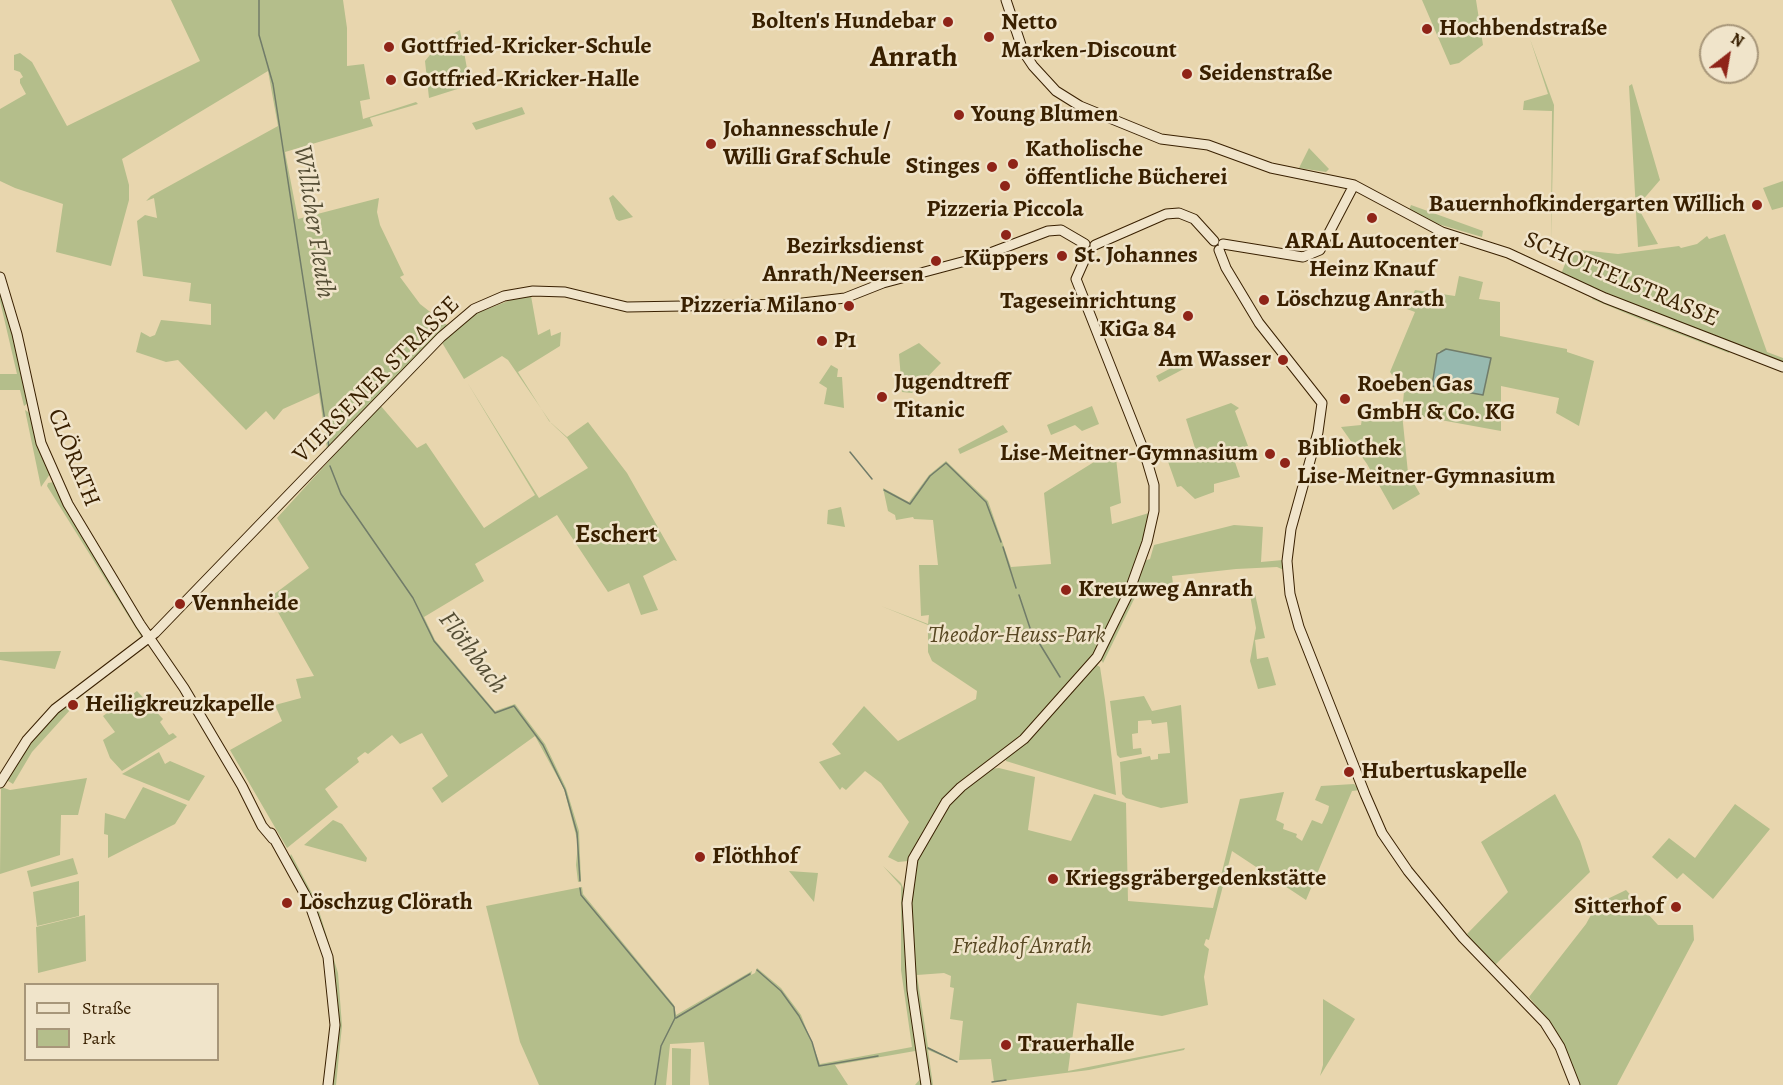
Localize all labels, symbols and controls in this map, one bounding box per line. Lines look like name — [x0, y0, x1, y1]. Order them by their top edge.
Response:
place label: Bolten's Hundebar — [751, 8, 936, 36]
place label: Netto Marken-Discount — [1001, 9, 1177, 65]
marker: Bolten's Hundebar — [941, 15, 955, 29]
place label: Hochbendstraße — [1439, 15, 1607, 43]
marker: Hochbendstraße — [1420, 22, 1434, 36]
north arrow — [1699, 24, 1759, 84]
text: N — [1727, 28, 1748, 53]
marker: Netto Marken-Discount — [982, 30, 996, 44]
place label: Gottfried-Kricker-Schule — [401, 33, 652, 61]
marker: Gottfried-Kricker-Schule — [382, 40, 396, 54]
district label: Anrath — [870, 41, 958, 77]
place label: Seidenstraße — [1199, 60, 1332, 88]
place label: Gottfried-Kricker-Halle — [403, 66, 639, 94]
marker: Seidenstraße — [1180, 67, 1194, 81]
marker: Gottfried-Kricker-Halle — [384, 73, 398, 87]
place label: Young Blumen — [971, 101, 1118, 129]
marker: Young Blumen — [952, 108, 966, 122]
place label: Johannesschule / Willi Graf Schule — [723, 116, 891, 172]
place label: Katholische öffentliche Bücherei — [1025, 136, 1227, 192]
marker: Johannesschule / Willi Graf Schule — [704, 137, 718, 151]
water label: Willicher Fleuth — [285, 143, 341, 301]
place label: Stinges — [906, 153, 980, 181]
marker: Katholische öffentliche Bücherei — [1006, 157, 1020, 171]
marker: Stinges — [985, 160, 999, 174]
marker: Pizzeria Piccola — [998, 179, 1012, 193]
place label: Bauernhofkindergarten Willich — [1429, 191, 1745, 219]
place label: Pizzeria Piccola — [926, 196, 1084, 224]
marker: Bauernhofkindergarten Willich — [1750, 198, 1764, 212]
marker: ARAL Autocenter Heinz Knauf — [1365, 211, 1379, 225]
street label: SCHOTTELSTRASSE — [1519, 226, 1723, 334]
marker: Küppers — [999, 228, 1013, 242]
place label: ARAL Autocenter Heinz Knauf — [1285, 228, 1459, 284]
place label: Bezirksdienst Anrath/Neersen — [762, 233, 924, 289]
place label: St. Johannes — [1074, 242, 1198, 270]
place label: Küppers — [964, 245, 1048, 273]
marker: St. Johannes — [1055, 249, 1069, 263]
marker: Bezirksdienst Anrath/Neersen — [929, 254, 943, 268]
place label: Löschzug Anrath — [1276, 286, 1445, 314]
place label: Tageseinrichtung KiGa 84 — [1000, 288, 1176, 344]
street label: VIERSENER STRASSE — [288, 291, 466, 469]
place label: Pizzeria Milano — [680, 292, 837, 320]
marker: Löschzug Anrath — [1257, 293, 1271, 307]
marker: Pizzeria Milano — [842, 299, 856, 313]
marker: Tageseinrichtung KiGa 84 — [1181, 309, 1195, 323]
place label: P1 — [834, 327, 856, 355]
marker: P1 — [815, 334, 829, 348]
place label: Am Wasser — [1159, 346, 1271, 374]
marker: Am Wasser — [1276, 353, 1290, 367]
place label: Jugendtreff Titanic — [894, 369, 1009, 425]
place label: Roeben Gas GmbH & Co. KG — [1357, 371, 1516, 427]
marker: Jugendtreff Titanic — [875, 390, 889, 404]
marker: Roeben Gas GmbH & Co. KG — [1338, 392, 1352, 406]
street label: CLÖRATH — [40, 405, 106, 511]
place label: Bibliothek Lise-Meitner-Gymnasium — [1297, 435, 1555, 491]
place label: Lise-Meitner-Gymnasium — [1000, 440, 1258, 468]
marker: Lise-Meitner-Gymnasium — [1263, 447, 1277, 461]
marker: Bibliothek Lise-Meitner-Gymnasium — [1278, 456, 1292, 470]
district label: Eschert — [575, 520, 657, 552]
place label: Kreuzweg Anrath — [1078, 576, 1253, 604]
marker: Kreuzweg Anrath — [1059, 583, 1073, 597]
place label: Vennheide — [192, 590, 299, 618]
marker: Vennheide — [173, 597, 187, 611]
water label: Flöthbach — [431, 606, 513, 700]
park label: Theodor-Heuss-Park — [928, 622, 1106, 650]
place label: Heiligkreuzkapelle — [85, 691, 275, 719]
marker: Heiligkreuzkapelle — [66, 698, 80, 712]
place label: Hubertuskapelle — [1361, 758, 1527, 786]
marker: Hubertuskapelle — [1342, 765, 1356, 779]
place label: Flöthhof — [712, 843, 798, 871]
marker: Flöthhof — [693, 850, 707, 864]
place label: Kriegsgräbergedenkstätte — [1065, 865, 1326, 893]
marker: Kriegsgräbergedenkstätte — [1046, 872, 1060, 886]
place label: Löschzug Clörath — [299, 889, 473, 917]
place label: Sitterhof — [1574, 893, 1664, 921]
marker: Löschzug Clörath — [280, 896, 294, 910]
marker: Sitterhof — [1669, 900, 1683, 914]
park label: Friedhof Anrath — [952, 933, 1092, 961]
legend — [24, 983, 219, 1061]
text: Straße — [82, 996, 131, 1020]
text: Park — [82, 1026, 116, 1050]
place label: Trauerhalle — [1018, 1031, 1135, 1059]
marker: Trauerhalle — [999, 1038, 1013, 1052]

